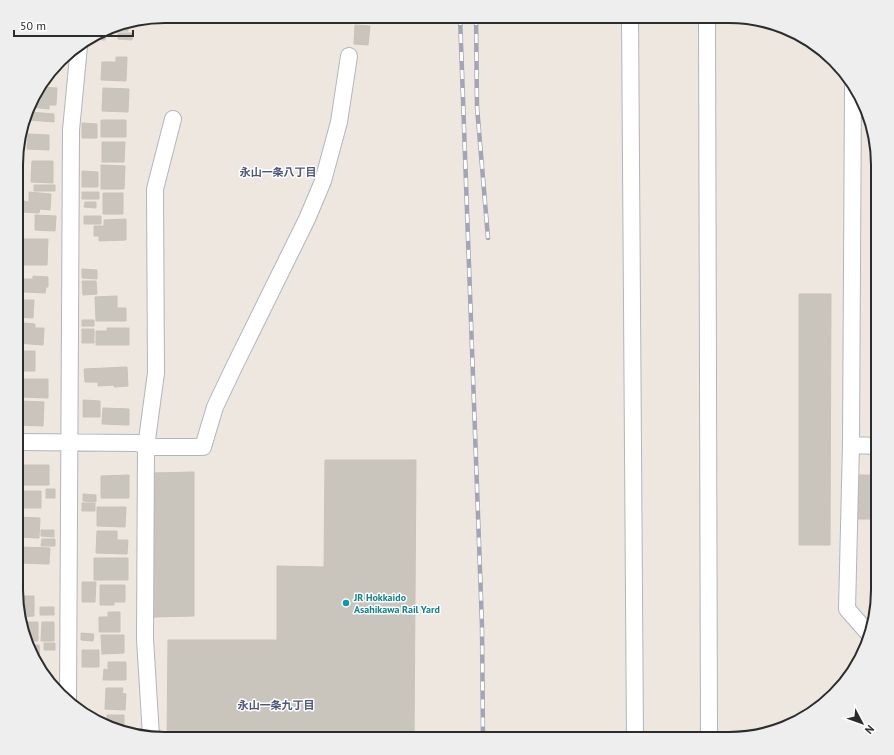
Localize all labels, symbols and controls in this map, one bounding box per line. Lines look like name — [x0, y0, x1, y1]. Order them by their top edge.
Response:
scale bar — [14, 12, 133, 38]
text: 50 m — [20, 18, 46, 33]
district label: 永山一条八丁目 — [240, 165, 317, 179]
place label: JR Hokkaido Asahikawa Rail Yard — [353, 591, 440, 616]
marker: JR Hokkaido Asahikawa Rail Yard — [341, 598, 351, 608]
district label: 永山一条九丁目 — [238, 698, 315, 712]
north arrow — [842, 703, 882, 743]
text: N — [862, 722, 877, 737]

